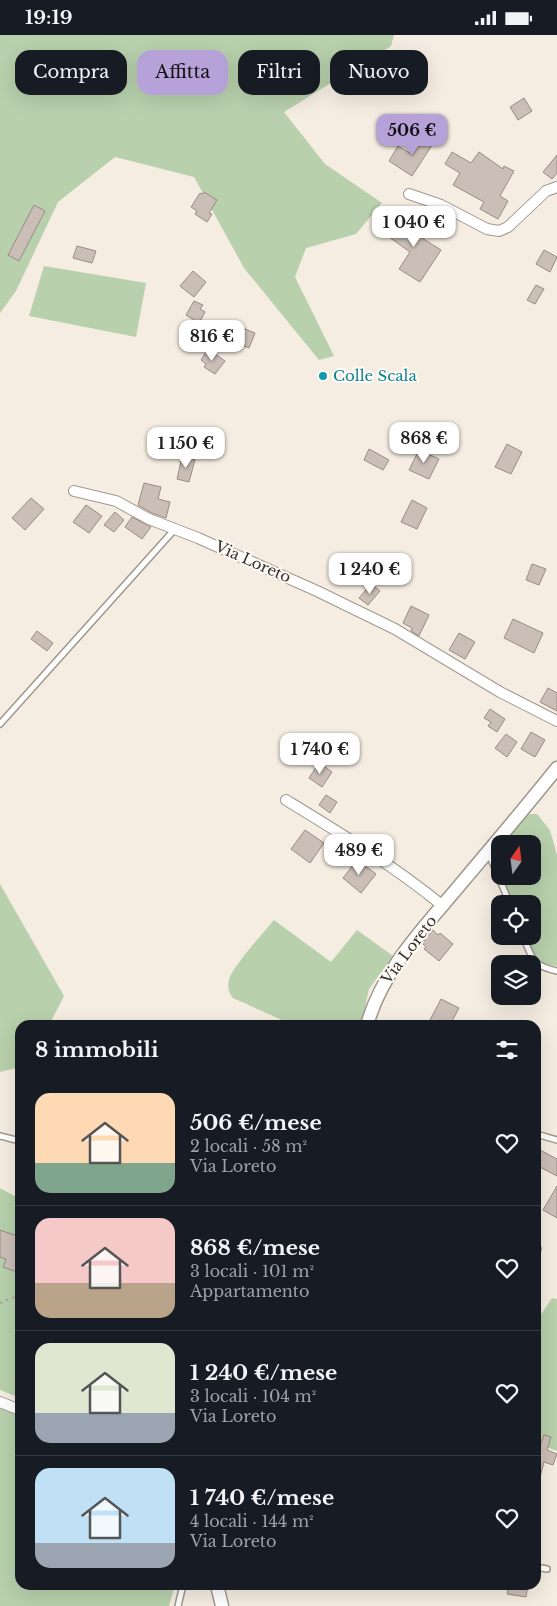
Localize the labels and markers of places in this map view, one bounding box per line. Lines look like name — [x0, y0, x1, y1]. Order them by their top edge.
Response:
pin: 506 € — [377, 113, 447, 156]
pin: 1 040 € — [368, 205, 460, 248]
pin: 816 € — [177, 319, 247, 362]
place label: Colle Scala — [333, 366, 417, 385]
marker: Colle Scala — [317, 370, 329, 382]
pin: 868 € — [389, 421, 459, 464]
pin: 1 150 € — [140, 427, 232, 469]
pin: 1 240 € — [324, 553, 416, 595]
pin: 1 740 € — [274, 733, 366, 775]
pin: 489 € — [324, 833, 394, 876]

